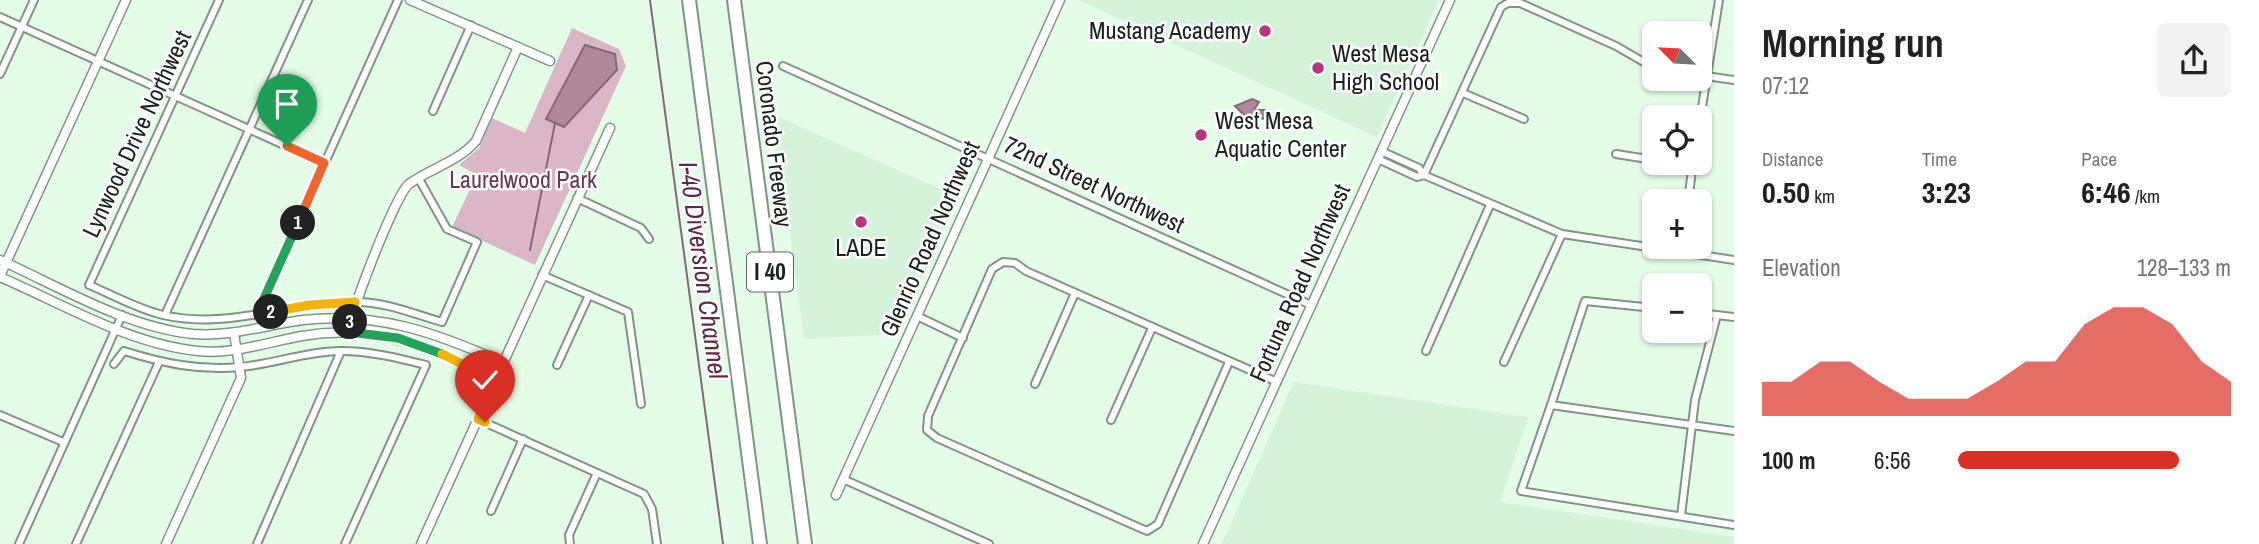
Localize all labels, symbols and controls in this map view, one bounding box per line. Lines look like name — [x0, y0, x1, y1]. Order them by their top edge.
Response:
place label: Mustang Academy — [1089, 14, 1251, 46]
text: Morning run — [1762, 18, 1944, 69]
north arrow — [1642, 21, 1712, 91]
map controls — [1642, 21, 1712, 343]
marker: Mustang Academy — [1257, 23, 1273, 39]
button: share — [2157, 23, 2231, 97]
street label: Lynwood Drive Northwest — [74, 25, 198, 242]
place label: West Mesa High School — [1332, 37, 1439, 97]
street label: Coronado Freeway — [749, 59, 801, 229]
marker: West Mesa High School — [1310, 60, 1326, 76]
text: 07:12 — [1762, 70, 1809, 101]
pin — [257, 74, 317, 146]
icon: arrive — [268, 85, 306, 123]
place label: West Mesa Aquatic Center — [1214, 104, 1347, 164]
button: locate — [1642, 105, 1712, 175]
marker: West Mesa Aquatic Center — [1193, 127, 1209, 143]
street label: 72nd Street Northwest — [999, 128, 1190, 240]
street label: Glenrio Road Northwest — [872, 135, 987, 342]
text: Distance — [1762, 146, 1823, 172]
text: Time — [1922, 146, 1957, 172]
text: Pace — [2081, 146, 2117, 172]
water label: I-40 Diversion Channel — [671, 159, 736, 382]
park label: Laurelwood Park — [449, 163, 597, 195]
text: 0.50 — [1762, 172, 1810, 212]
text: 3:23 — [1922, 172, 1971, 212]
text: 6:46 — [2081, 172, 2131, 212]
street label: Fortuna Road Northwest — [1241, 178, 1357, 387]
text: km — [1810, 183, 1835, 209]
text: /km — [2131, 183, 2160, 209]
button: + — [1642, 189, 1712, 259]
pin: 1 — [280, 206, 316, 241]
text: 1 — [293, 209, 302, 235]
marker: LADE — [853, 214, 869, 230]
place label: LADE — [835, 231, 887, 263]
road number: I 40 — [747, 252, 793, 292]
text: Elevation — [1762, 252, 1841, 283]
text: 128–133 m — [2137, 252, 2231, 283]
button: − — [1642, 273, 1712, 343]
pin: 2 — [254, 294, 288, 330]
text: 2 — [266, 298, 275, 324]
pin: 3 — [332, 304, 368, 340]
text: 3 — [345, 308, 354, 334]
pin — [455, 350, 515, 422]
icon: check — [466, 361, 504, 399]
text: 100 m — [1762, 445, 1815, 476]
text: 6:56 — [1874, 445, 1911, 476]

